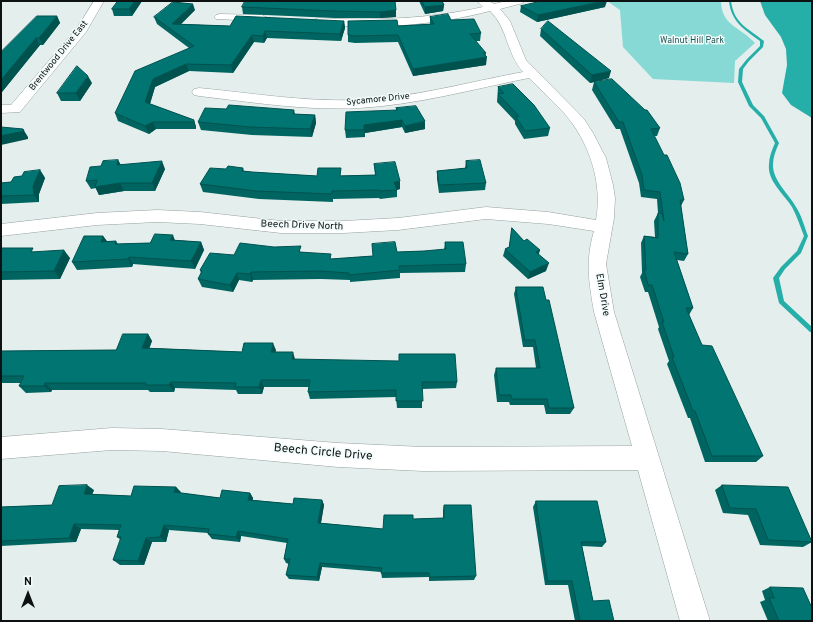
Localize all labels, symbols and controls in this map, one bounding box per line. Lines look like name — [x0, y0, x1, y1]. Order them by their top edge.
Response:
street label: Brentwood Drive East — [27, 19, 91, 93]
park label: Walnut Hill Park — [660, 36, 724, 46]
street label: Sycamore Drive — [346, 91, 410, 109]
street label: Beech Drive North — [260, 219, 344, 233]
street label: Elm Drive — [592, 273, 612, 317]
street label: Beech Circle Drive — [273, 442, 373, 464]
north arrow — [8, 574, 48, 614]
text: N — [24, 575, 32, 589]

